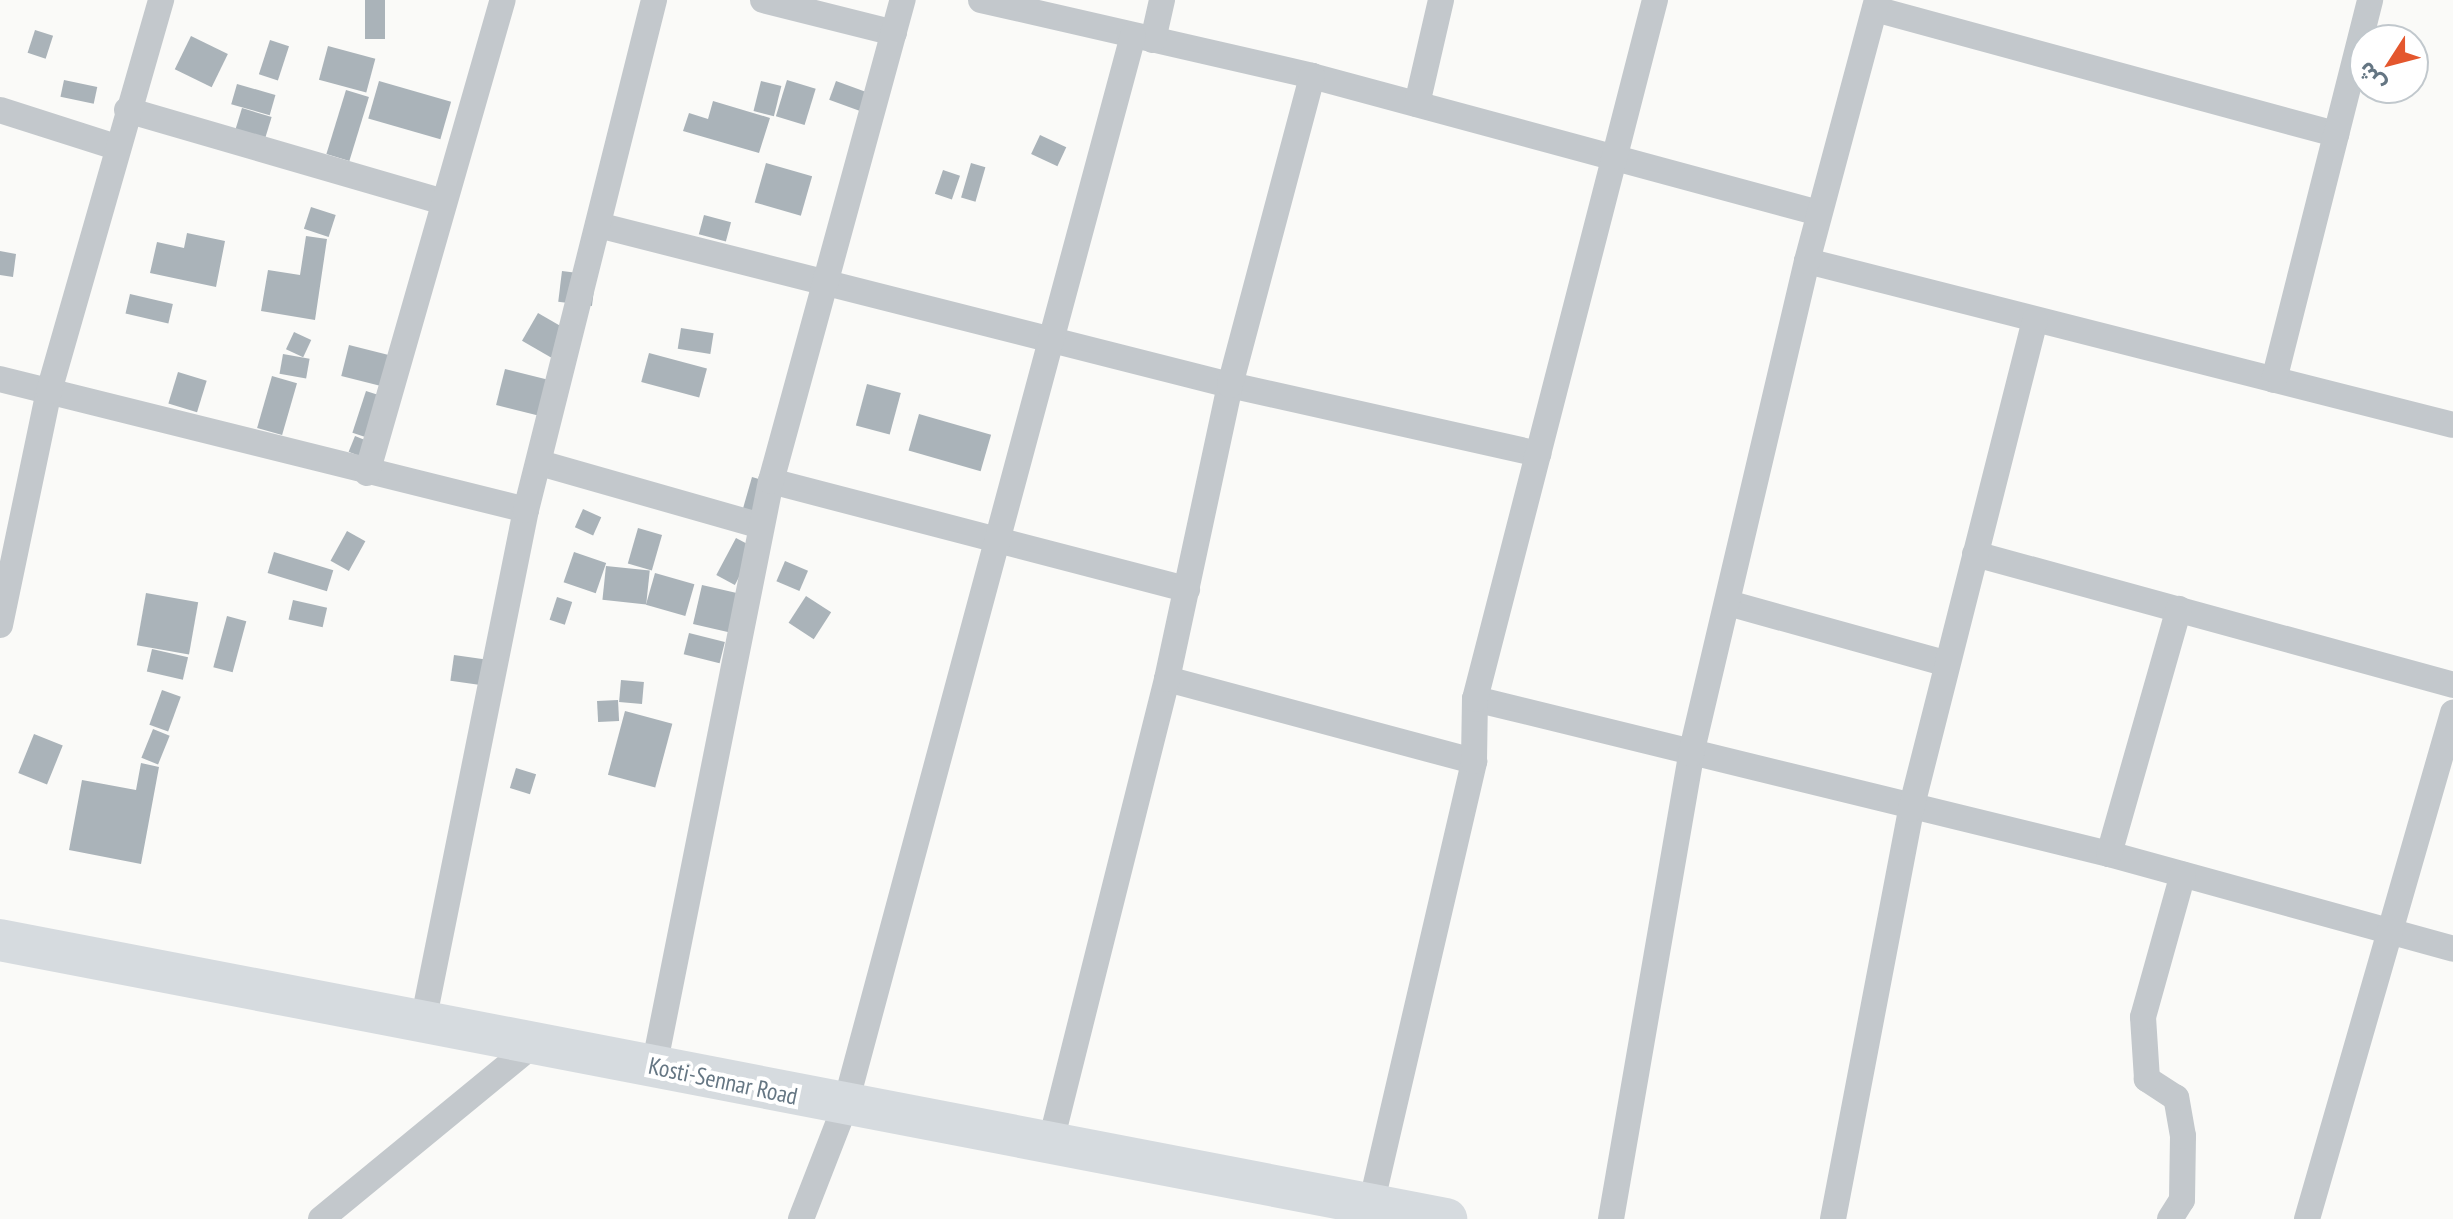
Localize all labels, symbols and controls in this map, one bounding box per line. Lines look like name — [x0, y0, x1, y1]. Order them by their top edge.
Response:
north arrow — [2349, 24, 2429, 104]
text: ش — [2351, 57, 2391, 97]
street label: Kosti-Sennar Road — [646, 1051, 800, 1111]

